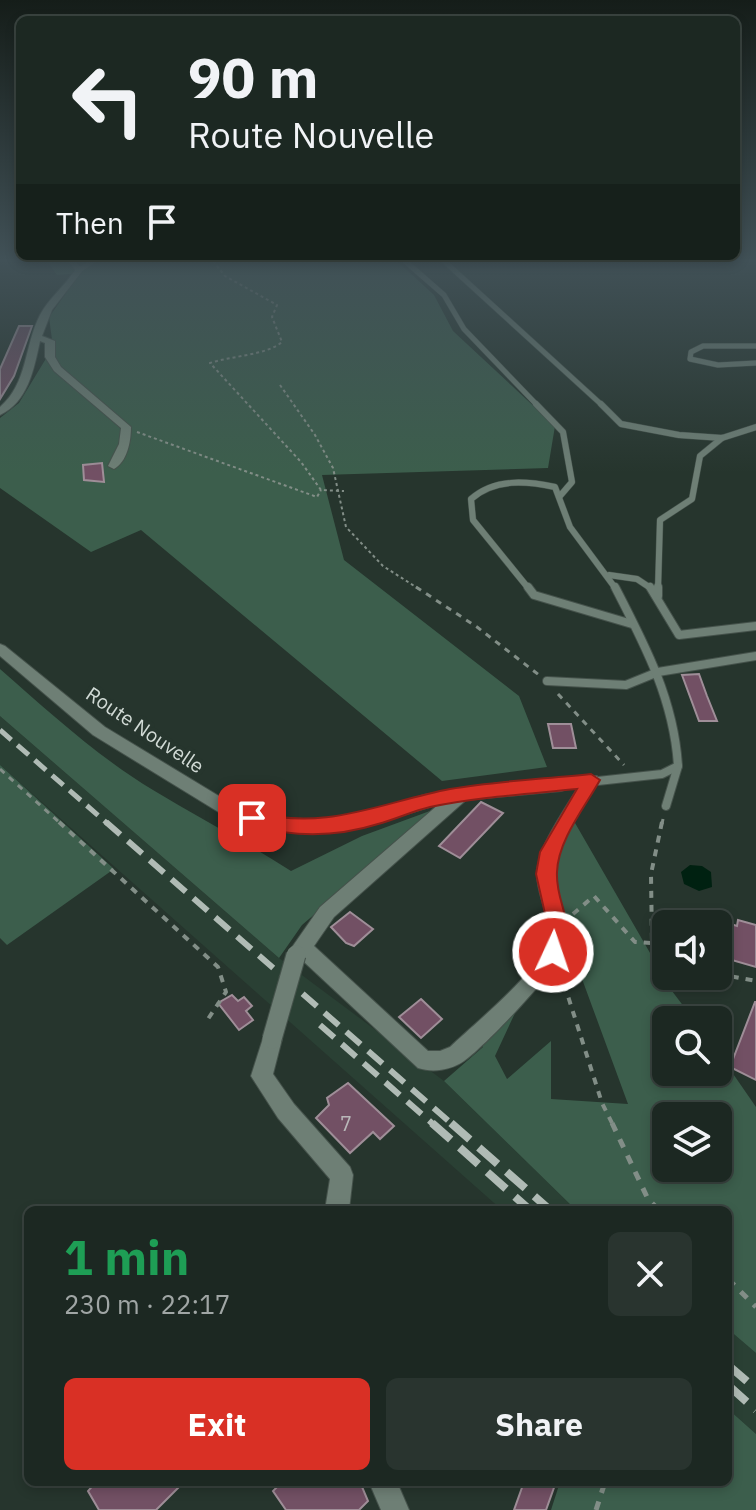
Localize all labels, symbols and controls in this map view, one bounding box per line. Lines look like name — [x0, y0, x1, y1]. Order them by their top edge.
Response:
text: 90 m — [188, 41, 318, 113]
icon: left — [56, 48, 160, 152]
text: Route Nouvelle — [188, 111, 434, 158]
icon: arrive — [140, 200, 184, 244]
text: Then — [56, 203, 124, 242]
street label: Route Nouvelle — [81, 680, 210, 779]
pin — [218, 784, 286, 852]
icon: arrive — [230, 796, 274, 840]
position arrow — [511, 910, 595, 994]
map controls — [652, 910, 732, 1182]
button: sound — [652, 910, 732, 990]
button: search — [652, 1006, 732, 1086]
button: layers — [652, 1102, 732, 1182]
house number: 7 — [340, 1110, 352, 1137]
text: 1 min — [64, 1226, 189, 1288]
button: close — [608, 1232, 692, 1316]
text: 230 m · 22:17 — [64, 1287, 230, 1321]
button: Exit — [64, 1378, 370, 1470]
button: Share — [386, 1378, 692, 1470]

